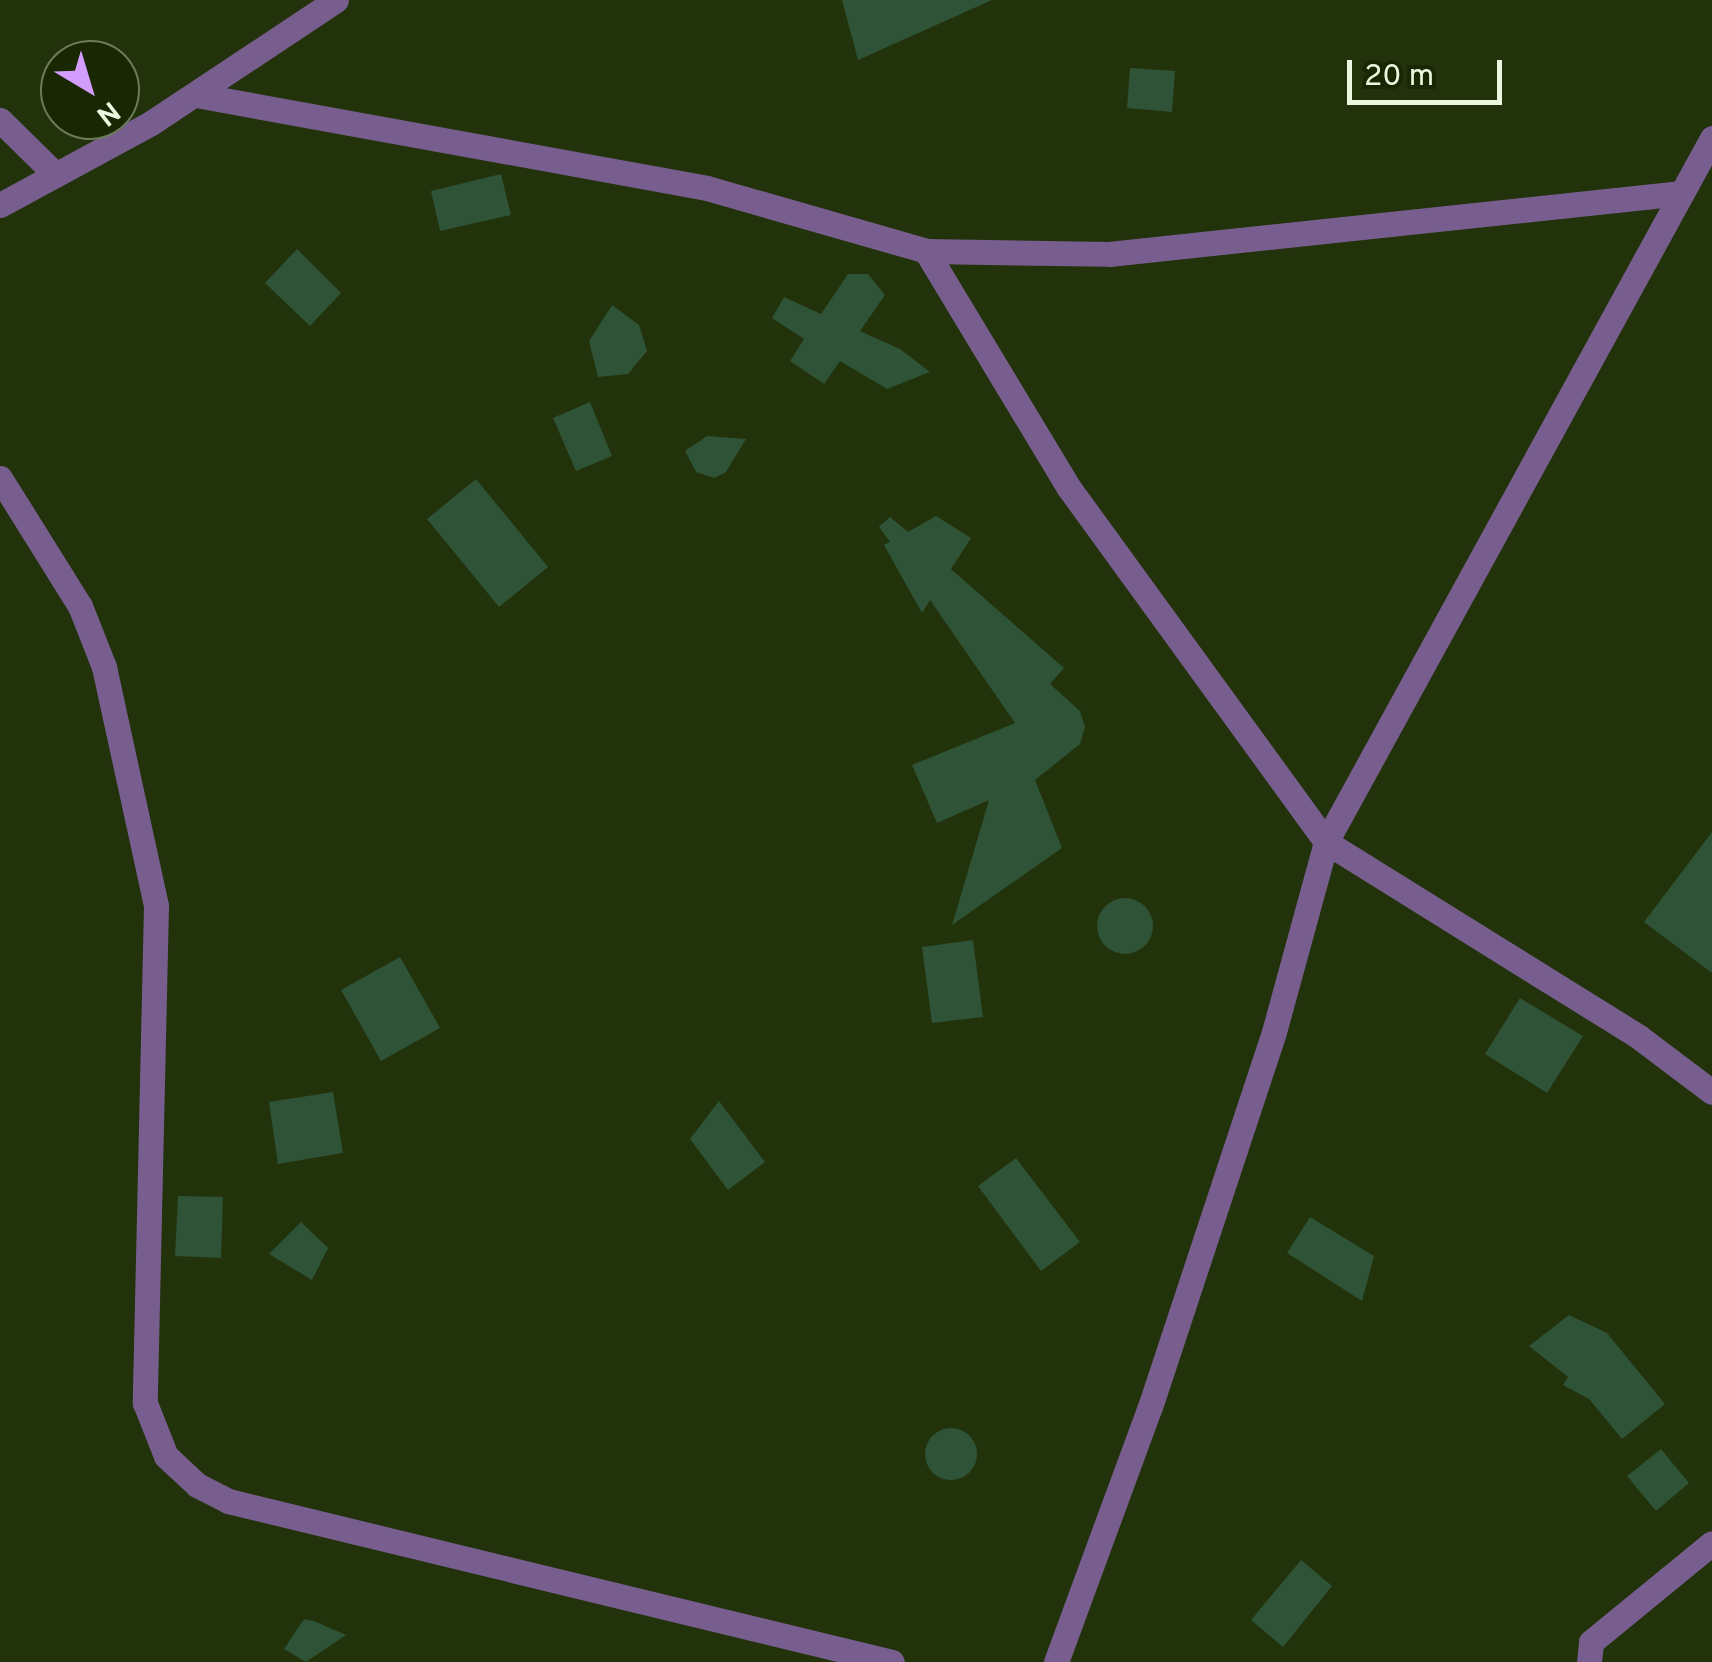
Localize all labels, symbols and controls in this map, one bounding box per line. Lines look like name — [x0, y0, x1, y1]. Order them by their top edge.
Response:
north arrow — [40, 40, 140, 140]
scale bar — [1352, 40, 1507, 102]
text: 20 m — [1364, 59, 1434, 96]
text: N — [88, 92, 126, 132]

